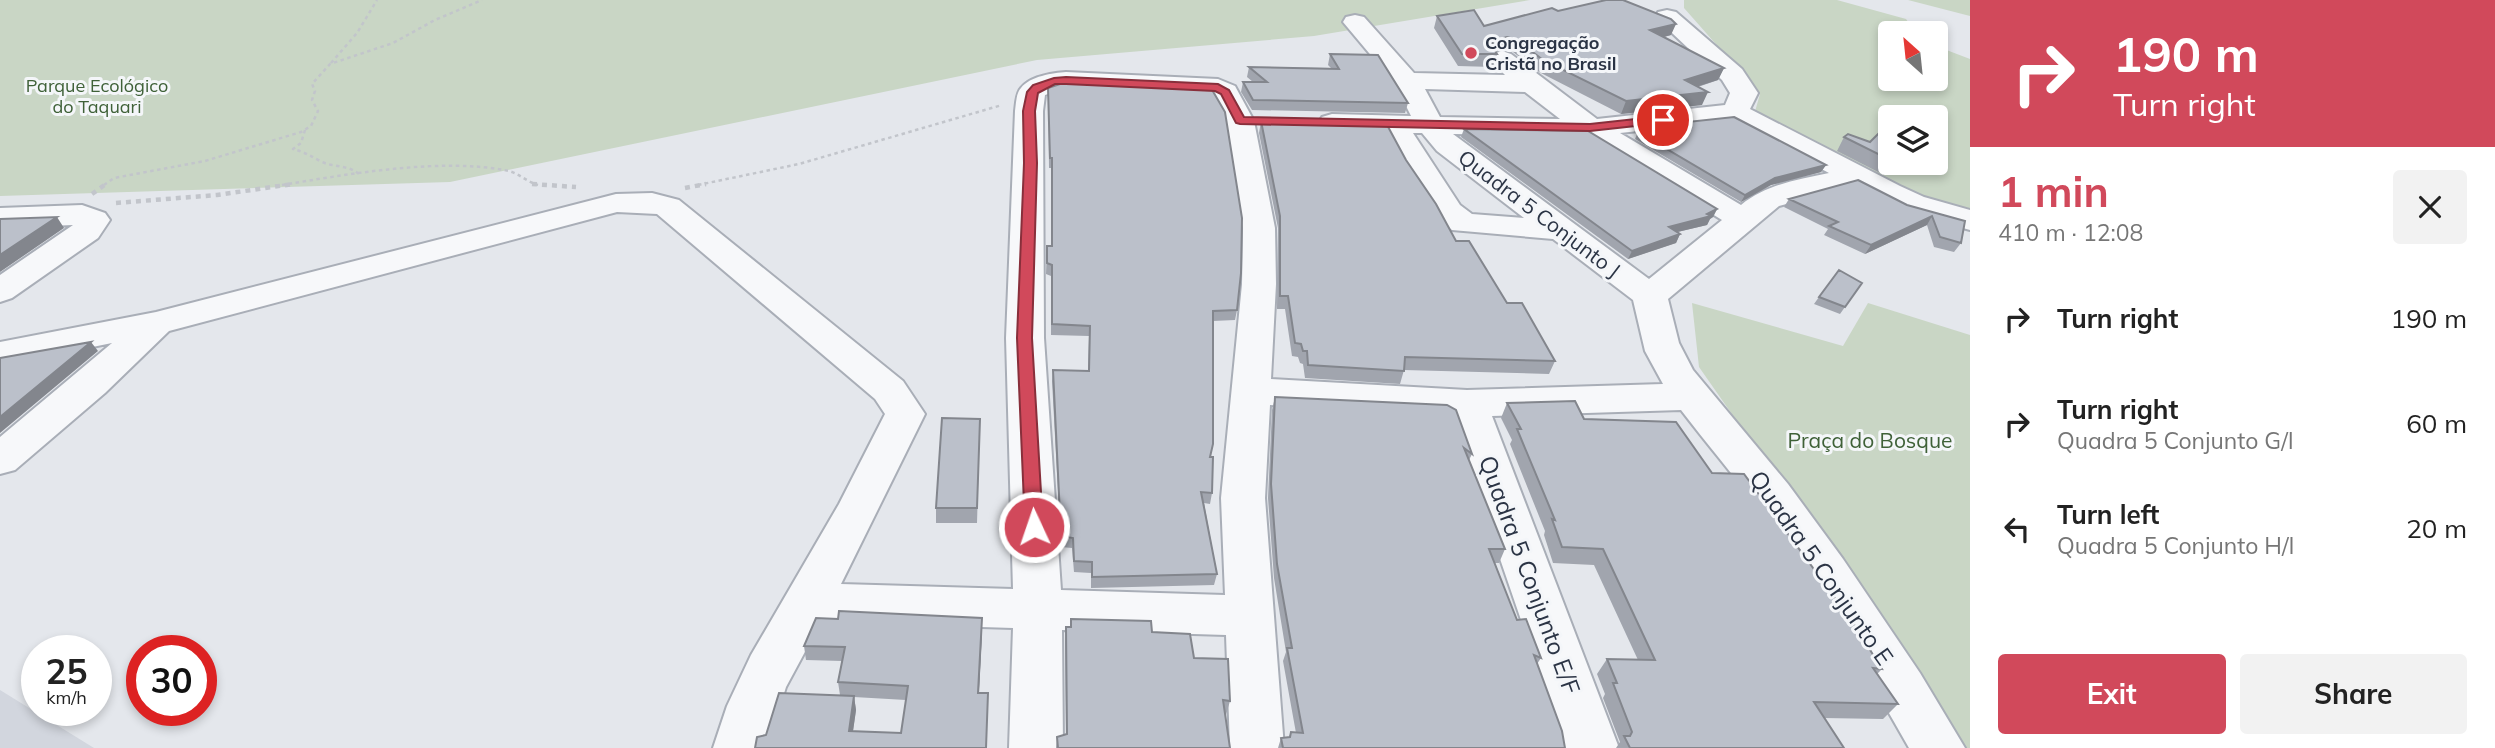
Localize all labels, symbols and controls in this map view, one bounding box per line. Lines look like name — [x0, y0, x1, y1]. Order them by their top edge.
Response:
north arrow — [1878, 21, 1948, 91]
map controls — [1878, 21, 1948, 175]
text: 190 m — [2113, 23, 2259, 84]
icon: right — [1998, 28, 2089, 119]
place label: Congregação Cristã no Brasil — [1485, 31, 1616, 75]
marker: Congregação Cristã no Brasil — [1463, 45, 1479, 61]
park label: Parque Ecológico do Taquari — [26, 74, 168, 118]
text: Turn right — [2113, 84, 2256, 124]
pin — [1633, 90, 1693, 150]
icon: arrive — [1644, 101, 1682, 139]
button: layers — [1878, 105, 1948, 175]
street label: Quadra 5 Conjunto J — [1453, 144, 1626, 283]
text: 1 min — [1998, 165, 2109, 218]
button: close — [2393, 170, 2467, 244]
text: 410 m · 12:08 — [1998, 218, 2143, 247]
icon: right — [1998, 300, 2036, 338]
text: Turn right — [2057, 302, 2178, 335]
text: 190 m — [2391, 302, 2467, 335]
text: Turn right — [2057, 393, 2178, 426]
icon: right — [1998, 405, 2036, 443]
text: 60 m — [2406, 407, 2467, 440]
text: Quadra 5 Conjunto G/I — [2057, 426, 2294, 455]
park label: Praça do Bosque — [1788, 427, 1952, 453]
street label: Quadra 5 Conjunto E/F — [1473, 451, 1587, 698]
street label: Quadra 5 Conjunto E — [1743, 464, 1900, 670]
position arrow — [997, 490, 1071, 564]
text: Turn left — [2057, 498, 2159, 531]
icon: left — [1998, 510, 2036, 548]
text: 20 m — [2406, 512, 2467, 545]
text: Quadra 5 Conjunto H/I — [2057, 531, 2294, 560]
speed limit sign: 30 — [126, 635, 217, 726]
text: 25 — [45, 649, 88, 693]
button: Exit — [1998, 654, 2226, 734]
button: Share — [2240, 654, 2467, 734]
text: km/h — [46, 686, 87, 709]

